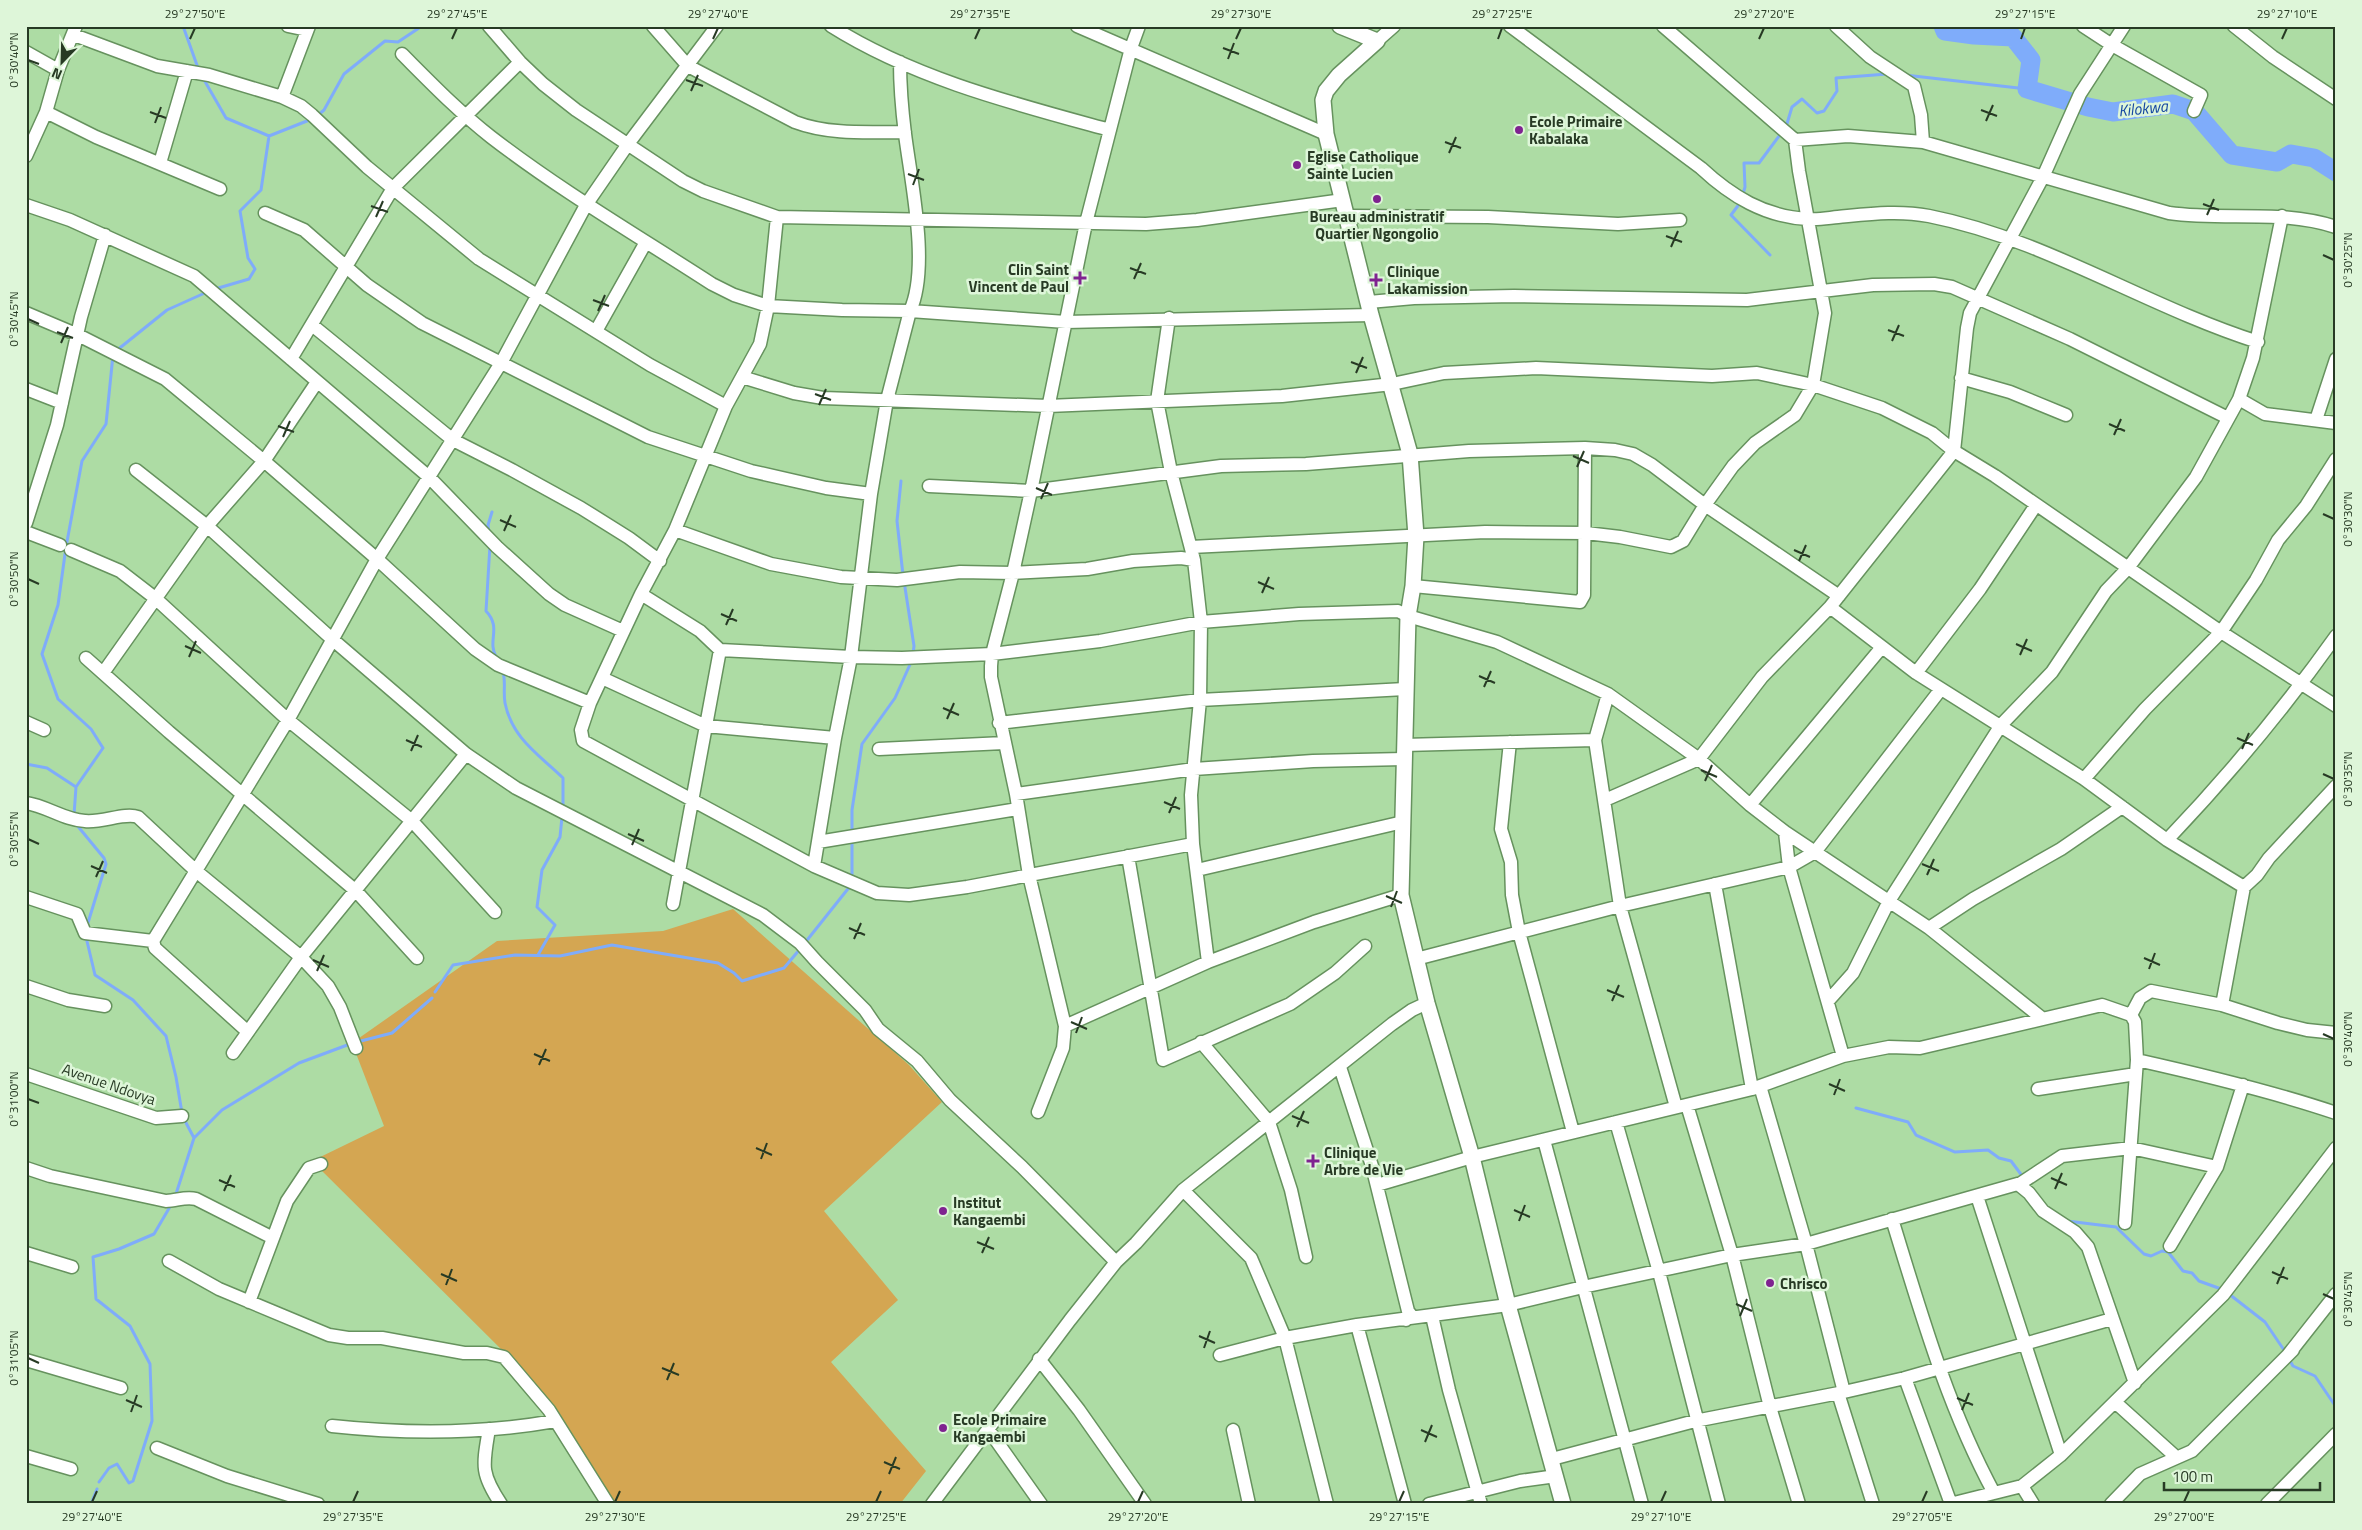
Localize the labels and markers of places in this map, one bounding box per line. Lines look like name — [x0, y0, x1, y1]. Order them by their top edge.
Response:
place label: Ecole Primaire Kabalaka — [1529, 110, 1623, 150]
marker: Ecole Primaire Kabalaka — [1513, 124, 1525, 136]
place label: Eglise Catholique Sainte Lucien — [1307, 145, 1419, 185]
marker: Eglise Catholique Sainte Lucien — [1291, 159, 1303, 171]
marker: Bureau administratif Quartier Ngongolio — [1371, 193, 1383, 205]
place label: Bureau administratif Quartier Ngongolio — [1310, 205, 1445, 245]
place label: Clin Saint Vincent de Paul — [968, 258, 1070, 298]
place label: Clinique Lakamission — [1387, 260, 1468, 300]
marker: Clin Saint Vincent de Paul — [1073, 271, 1087, 285]
marker: Clinique Lakamission — [1369, 273, 1383, 287]
place label: Clinique Arbre de Vie — [1324, 1141, 1403, 1181]
marker: Clinique Arbre de Vie — [1306, 1154, 1320, 1168]
place label: Institut Kangaembi — [953, 1191, 1026, 1231]
marker: Institut Kangaembi — [937, 1205, 949, 1217]
place label: Chrisco — [1780, 1272, 1828, 1295]
marker: Chrisco — [1764, 1277, 1776, 1289]
place label: Ecole Primaire Kangaembi — [953, 1408, 1047, 1448]
marker: Ecole Primaire Kangaembi — [937, 1422, 949, 1434]

